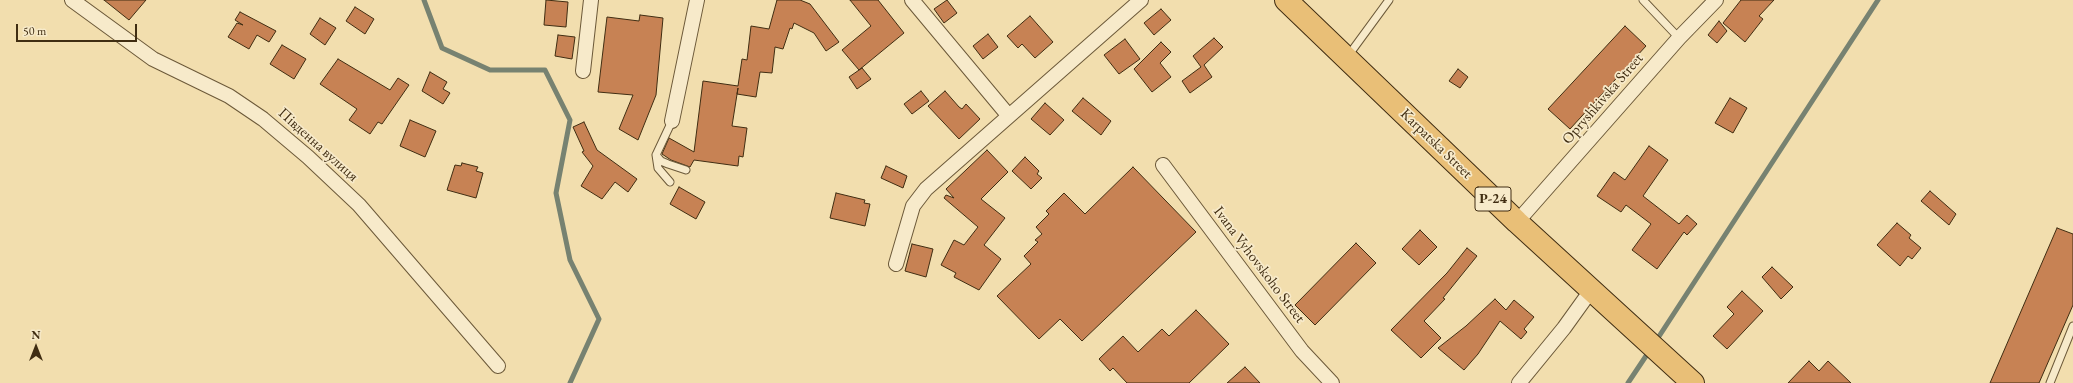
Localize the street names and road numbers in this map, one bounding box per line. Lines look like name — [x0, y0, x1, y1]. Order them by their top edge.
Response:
street label: Opryshkivska Street — [1559, 50, 1647, 148]
street label: Південна вулиця — [274, 104, 362, 186]
street label: Karpatska Street — [1396, 105, 1476, 183]
road number: Р-24 — [1475, 187, 1511, 211]
street label: Ivana Vyhovskoho Street — [1209, 203, 1309, 327]

